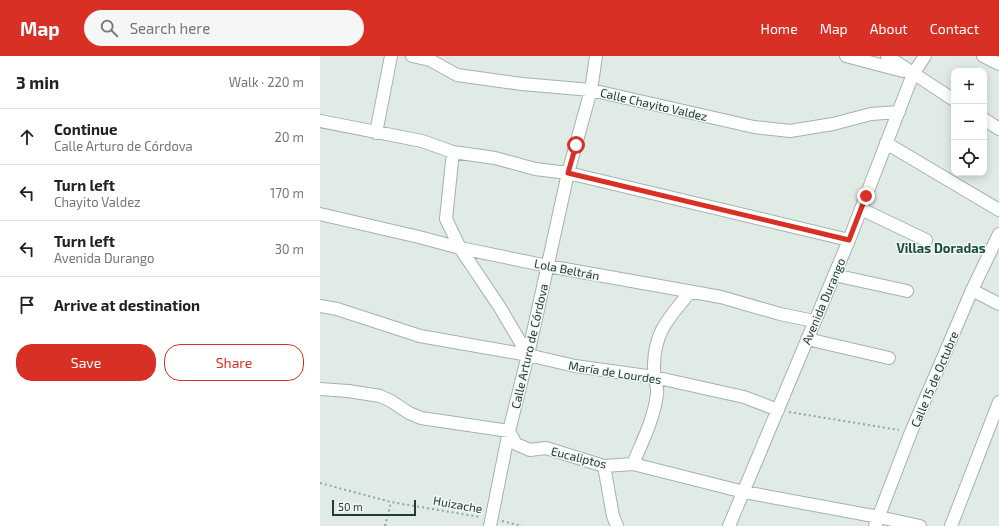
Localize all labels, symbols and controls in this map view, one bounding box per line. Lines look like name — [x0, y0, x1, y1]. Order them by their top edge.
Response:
search box — [84, 10, 364, 46]
text: Map — [20, 17, 60, 40]
icon: search — [98, 17, 120, 39]
text: Search here — [130, 19, 210, 37]
text: Home — [761, 20, 798, 37]
text: Map — [820, 20, 848, 37]
text: About — [870, 20, 908, 37]
text: Contact — [930, 20, 979, 37]
map controls — [951, 68, 987, 176]
button: + — [951, 68, 987, 104]
text: 3 min — [16, 72, 59, 92]
text: Walk · 220 m — [229, 74, 304, 90]
street label: Calle Chayito Valdez — [599, 85, 709, 123]
button: − — [951, 104, 987, 140]
text: Continue — [54, 120, 117, 138]
icon: ahead — [16, 126, 38, 148]
text: 20 m — [275, 129, 304, 145]
route start — [567, 136, 585, 154]
text: Calle Arturo de Córdova — [54, 138, 193, 154]
button: locate — [951, 140, 987, 176]
text: Turn left — [54, 176, 115, 194]
icon: left — [16, 182, 38, 204]
text: 170 m — [270, 185, 304, 201]
route end — [857, 187, 875, 205]
text: Chayito Valdez — [54, 194, 141, 210]
text: Turn left — [54, 232, 115, 250]
icon: left — [16, 238, 38, 260]
district label: Villas Doradas — [896, 240, 986, 256]
text: 30 m — [275, 241, 304, 257]
text: Avenida Durango — [54, 250, 154, 266]
street label: Avenida Durango — [798, 255, 848, 346]
street label: Lola Beltrán — [533, 256, 601, 282]
street label: Calle Arturo de Córdova — [508, 282, 550, 410]
icon: arrive — [16, 294, 38, 316]
text: Arrive at destination — [54, 296, 200, 314]
street label: Calle 15 de Octubre — [907, 329, 961, 429]
button: Save — [16, 344, 156, 381]
button: Share — [164, 344, 304, 381]
street label: María de Lourdes — [567, 358, 663, 386]
street label: Eucaliptos — [550, 443, 608, 471]
street label: Huizache — [432, 493, 484, 515]
scale bar — [332, 498, 416, 517]
text: 50 m — [338, 500, 363, 513]

